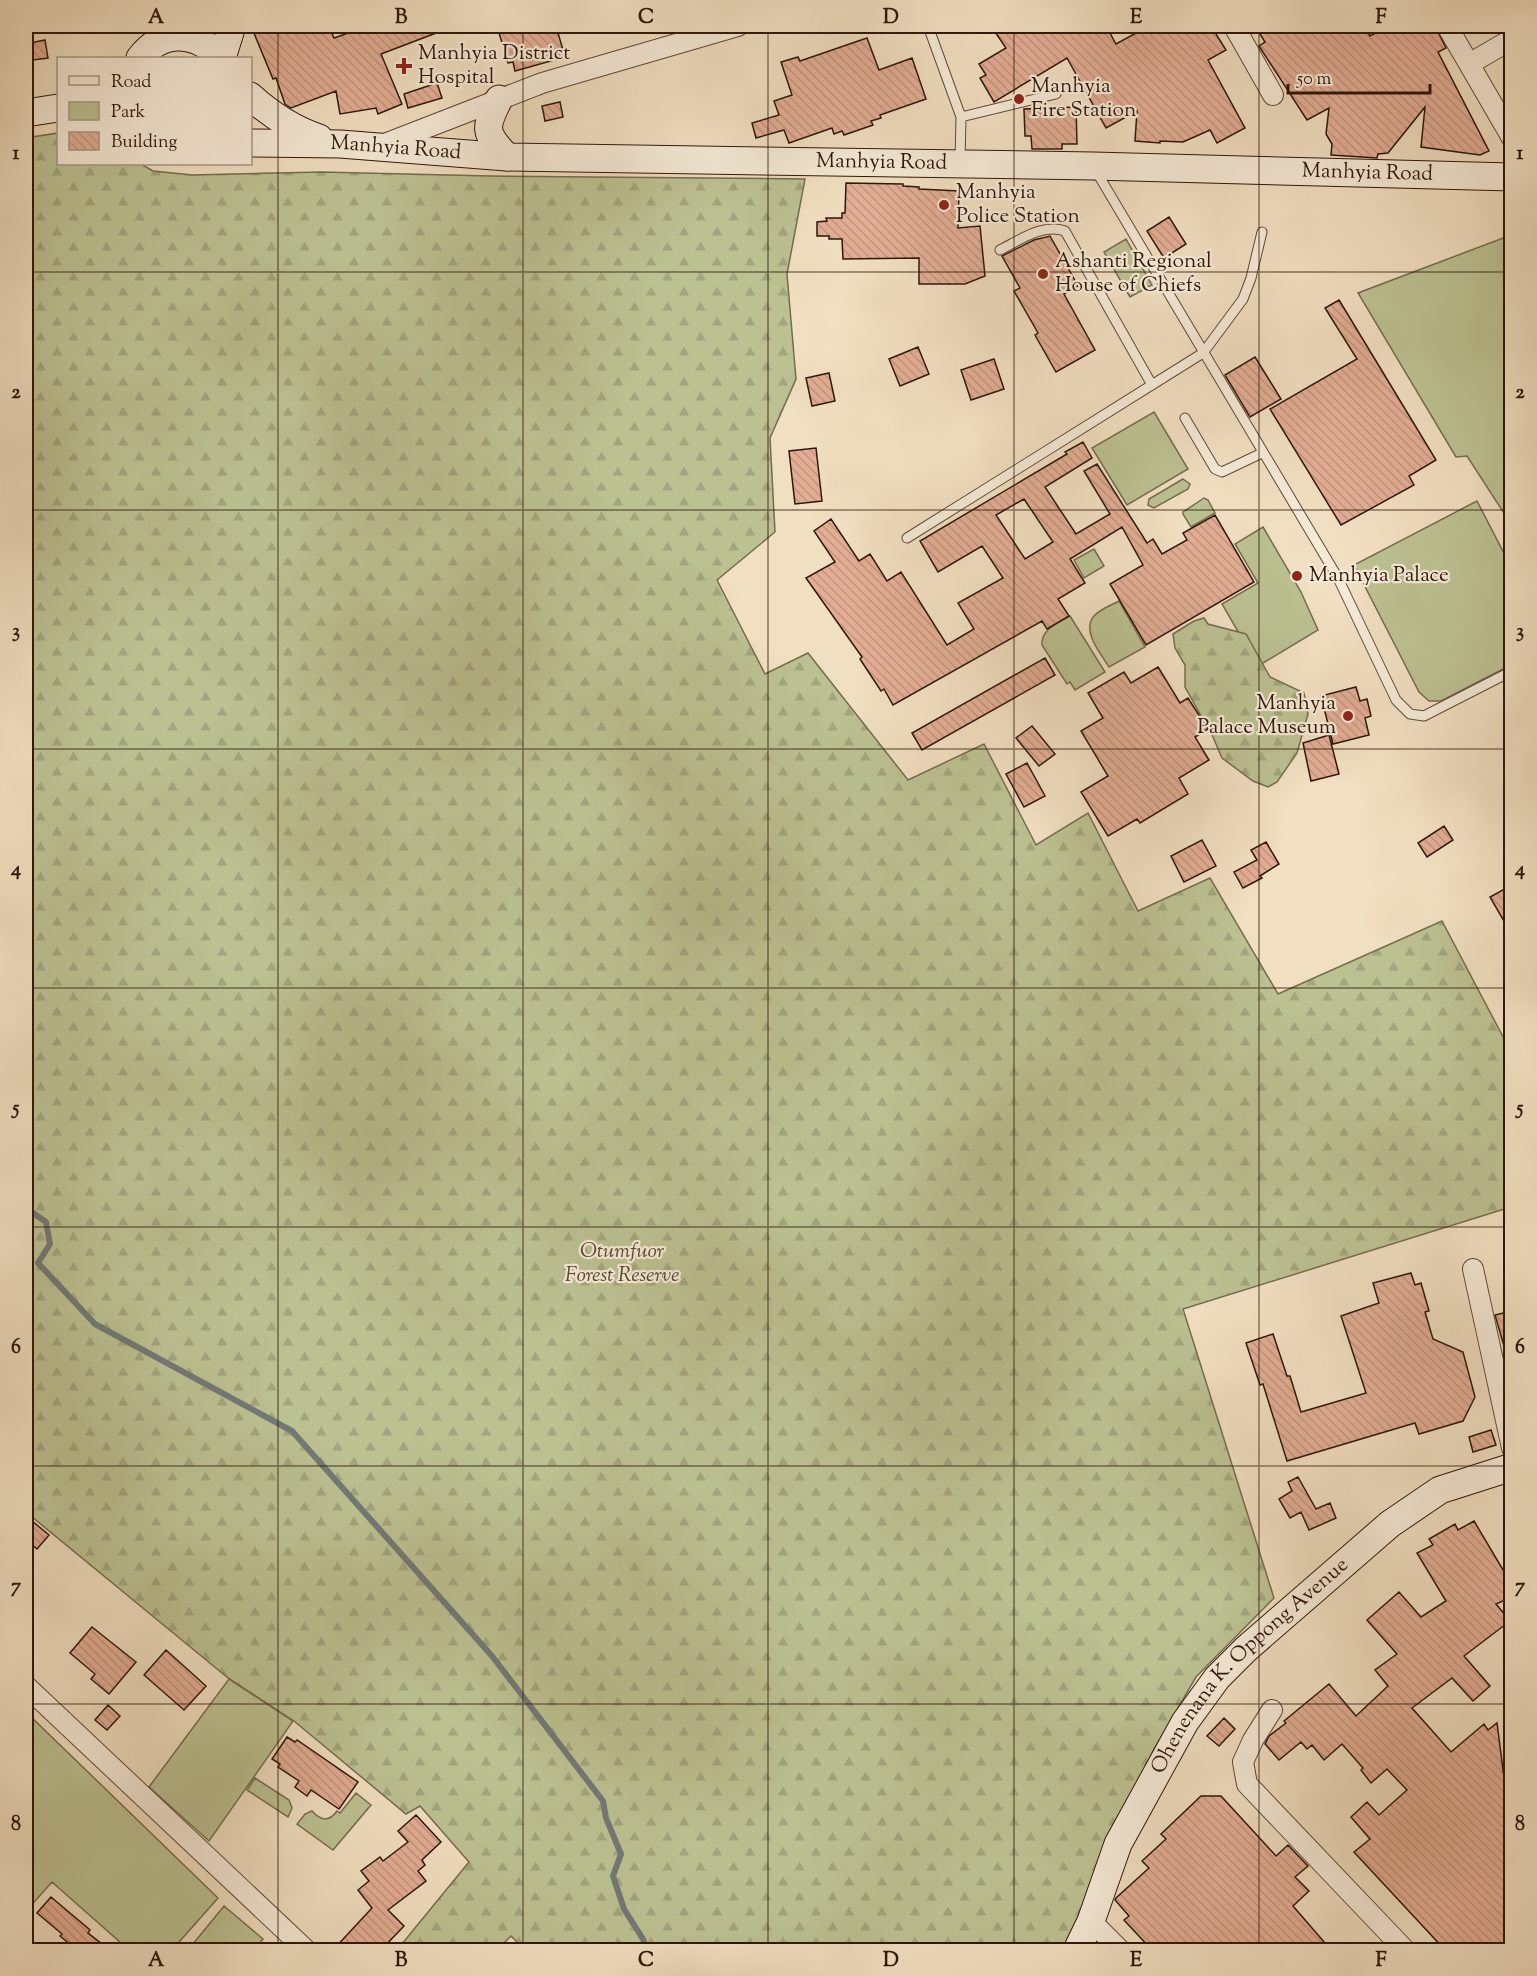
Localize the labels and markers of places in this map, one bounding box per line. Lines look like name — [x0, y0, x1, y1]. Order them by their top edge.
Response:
place label: Manhyia District Hospital — [418, 39, 570, 93]
marker: Manhyia District Hospital — [395, 57, 413, 75]
place label: Manhyia Fire Station — [1031, 72, 1136, 126]
marker: Manhyia Fire Station — [1012, 92, 1026, 106]
place label: Manhyia Police Station — [956, 178, 1080, 232]
marker: Manhyia Police Station — [937, 198, 951, 212]
place label: Ashanti Regional House of Chiefs — [1055, 247, 1212, 301]
marker: Ashanti Regional House of Chiefs — [1036, 267, 1050, 281]
place label: Manhyia Palace — [1309, 561, 1449, 591]
marker: Manhyia Palace — [1290, 569, 1304, 583]
place label: Manhyia Palace Museum — [1197, 689, 1336, 743]
marker: Manhyia Palace Museum — [1341, 709, 1355, 723]

